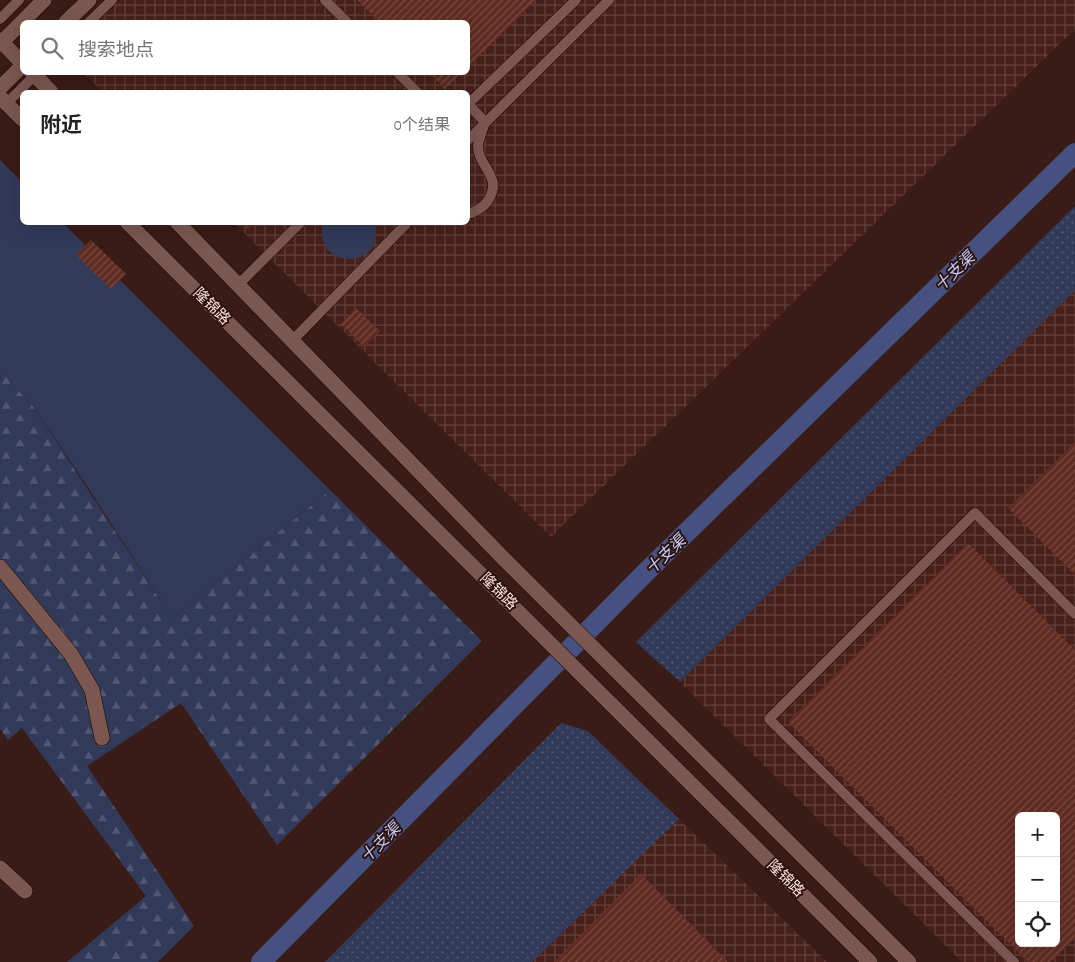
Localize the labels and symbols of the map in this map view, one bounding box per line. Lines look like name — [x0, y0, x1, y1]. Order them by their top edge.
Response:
water label: 十支渠 — [931, 247, 979, 294]
street label: 隆锦路 — [190, 284, 234, 328]
water label: 十支渠 — [642, 530, 690, 577]
street label: 隆锦路 — [477, 569, 521, 613]
water label: 十支渠 — [357, 818, 405, 865]
street label: 隆锦路 — [764, 856, 808, 900]

